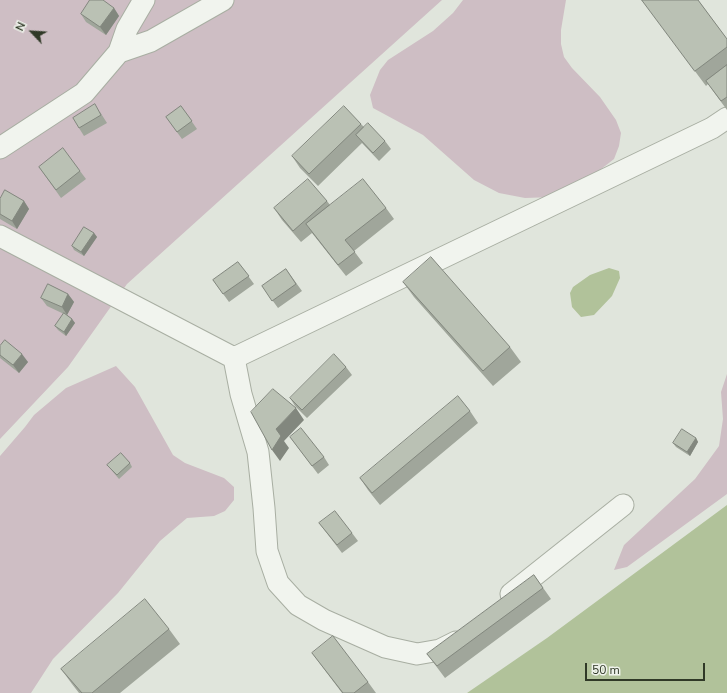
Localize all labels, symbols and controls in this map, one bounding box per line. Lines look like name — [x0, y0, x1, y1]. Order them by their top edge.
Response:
north arrow — [12, 12, 52, 52]
text: N — [12, 20, 29, 34]
scale bar — [587, 655, 707, 681]
text: 50 m — [592, 662, 620, 678]

